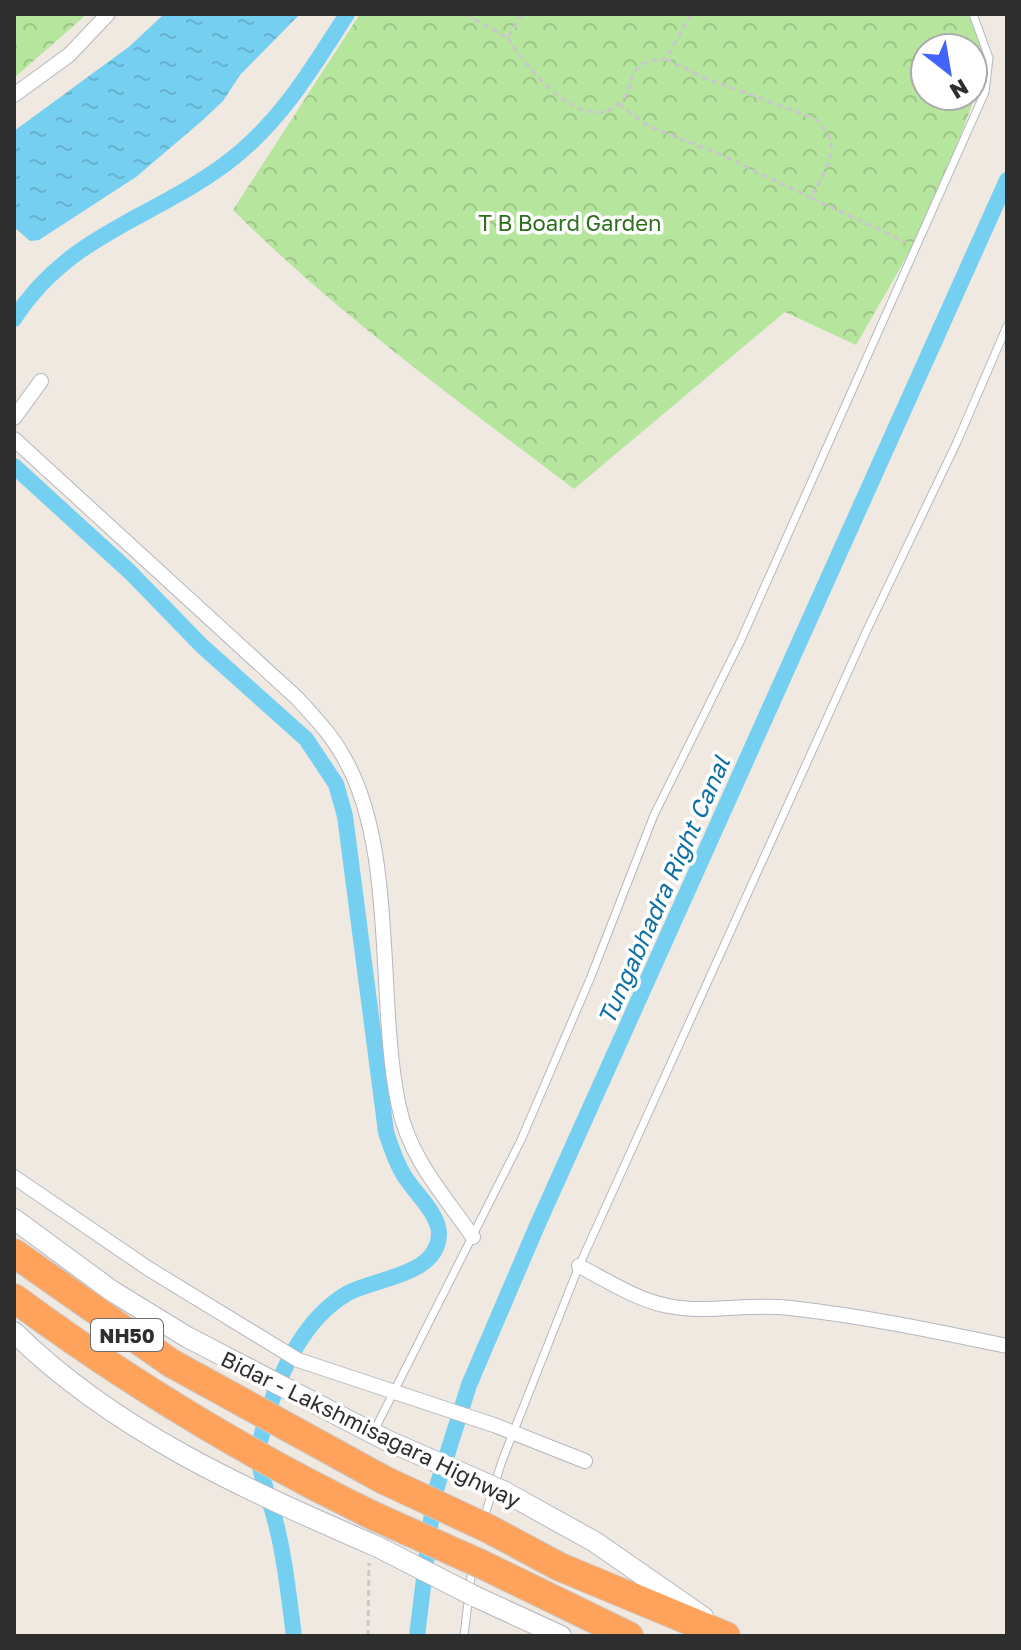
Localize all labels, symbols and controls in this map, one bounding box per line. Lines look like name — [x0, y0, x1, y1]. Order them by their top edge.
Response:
north arrow — [909, 32, 989, 112]
text: N — [945, 74, 974, 105]
park label: T B Board Garden — [478, 209, 662, 236]
water label: Tungabhadra Right Canal — [591, 750, 737, 1029]
road number: NH50 — [91, 1319, 163, 1351]
street label: Bidar - Lakshmisagara Highway — [217, 1344, 525, 1514]

